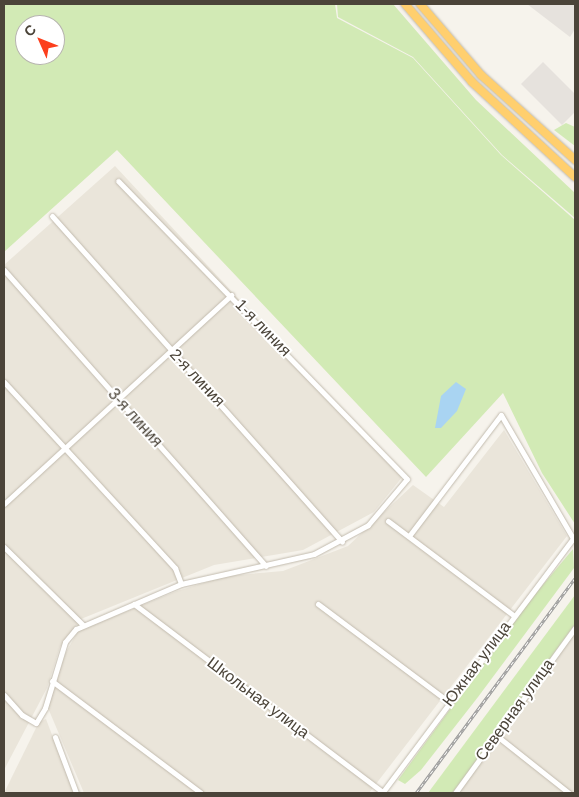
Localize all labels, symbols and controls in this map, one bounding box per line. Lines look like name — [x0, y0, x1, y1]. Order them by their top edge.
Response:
north arrow — [15, 15, 65, 65]
text: С — [21, 21, 39, 39]
street label: 1-я линия — [231, 295, 295, 361]
street label: 2-я линия — [165, 345, 229, 411]
street label: 3-я линия — [104, 385, 166, 451]
street label: Южная улица — [439, 618, 515, 710]
street label: Школьная улица — [203, 653, 313, 743]
street label: Северная улица — [472, 655, 558, 765]

